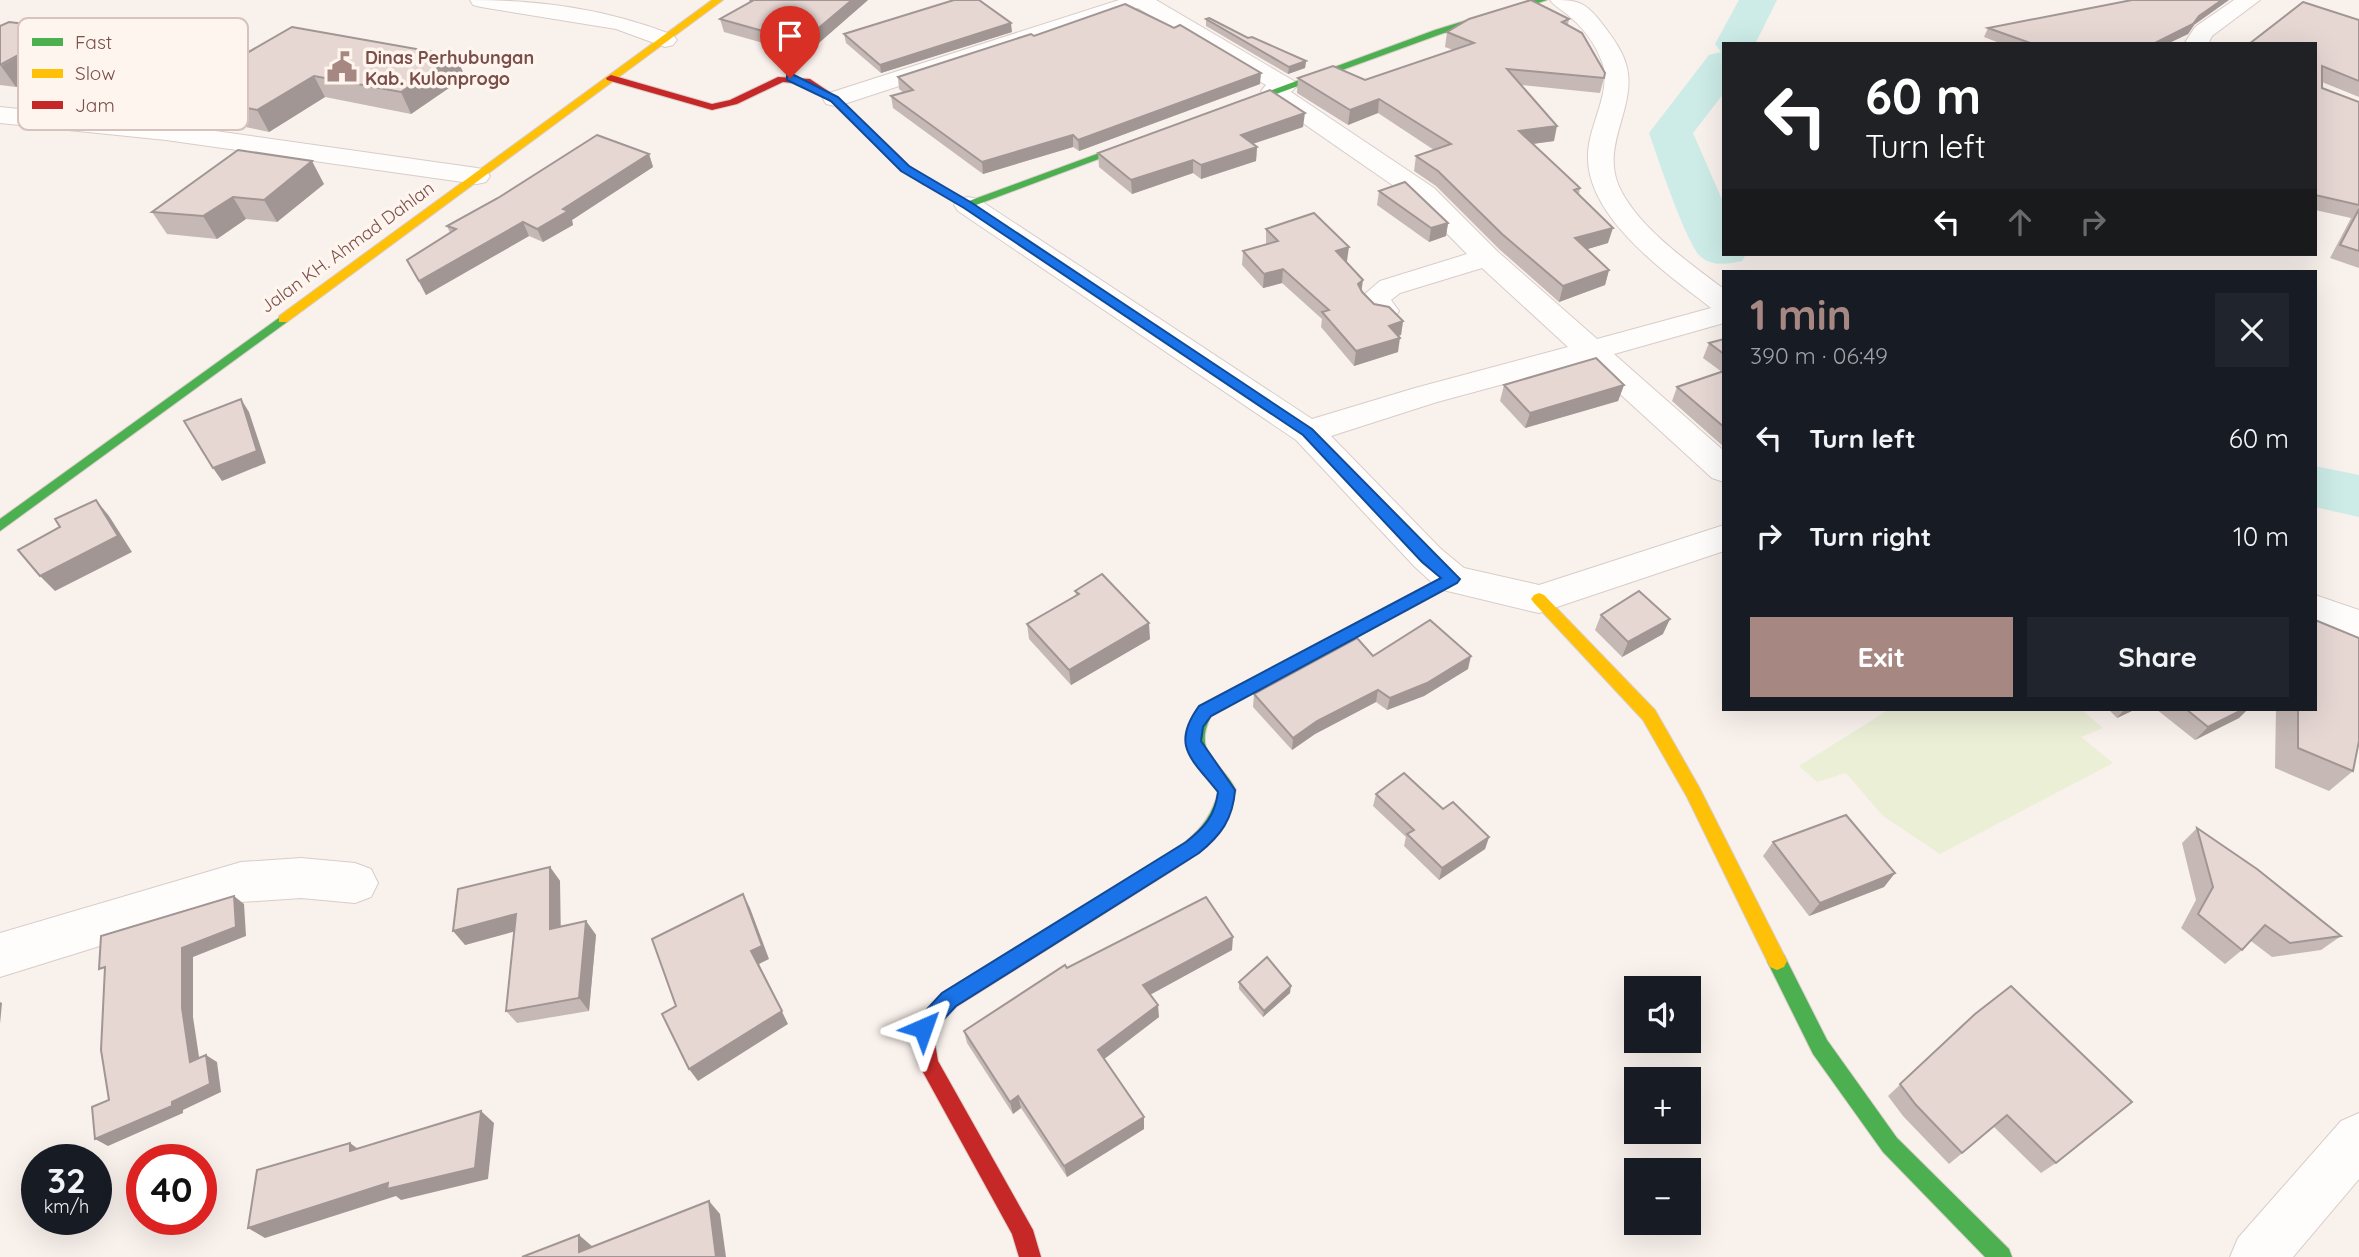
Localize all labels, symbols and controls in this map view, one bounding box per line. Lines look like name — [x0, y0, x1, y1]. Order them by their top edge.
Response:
pin — [760, 6, 820, 78]
icon: arrive — [771, 17, 809, 55]
legend — [18, 18, 248, 130]
text: Fast — [75, 30, 112, 54]
place label: Dinas Perhubungan Kab. Kulonprogo — [365, 46, 534, 90]
public building icon: Dinas Perhubungan Kab. Kulonprogo — [325, 50, 359, 84]
text: Slow — [75, 61, 116, 85]
text: 60 m — [1865, 65, 1981, 126]
icon: left — [1750, 70, 1841, 161]
text: Jam — [75, 93, 115, 117]
text: Turn left — [1865, 126, 1986, 166]
street label: Jalan KH. Ahmad Dahlan — [256, 176, 438, 318]
icon: left — [1928, 203, 1966, 241]
icon: ahead — [2001, 203, 2039, 241]
icon: right — [2074, 203, 2112, 241]
text: 1 min — [1750, 288, 1852, 341]
button: close — [2215, 293, 2289, 367]
text: 390 m · 06:49 — [1750, 341, 1888, 370]
icon: left — [1750, 419, 1788, 457]
text: Turn left — [1809, 422, 1916, 455]
text: 60 m — [2229, 422, 2289, 455]
icon: right — [1750, 517, 1788, 555]
text: Turn right — [1809, 520, 1931, 553]
text: 10 m — [2233, 520, 2289, 553]
button: Exit — [1750, 617, 2013, 697]
button: Share — [2027, 617, 2289, 697]
map controls — [1624, 976, 1701, 1235]
button: sound — [1624, 976, 1701, 1053]
position arrow — [886, 991, 960, 1065]
button: + — [1624, 1067, 1701, 1144]
speed limit sign: 40 — [126, 1144, 217, 1235]
text: 32 — [47, 1158, 86, 1202]
button: − — [1624, 1158, 1701, 1235]
text: km/h — [44, 1195, 89, 1218]

